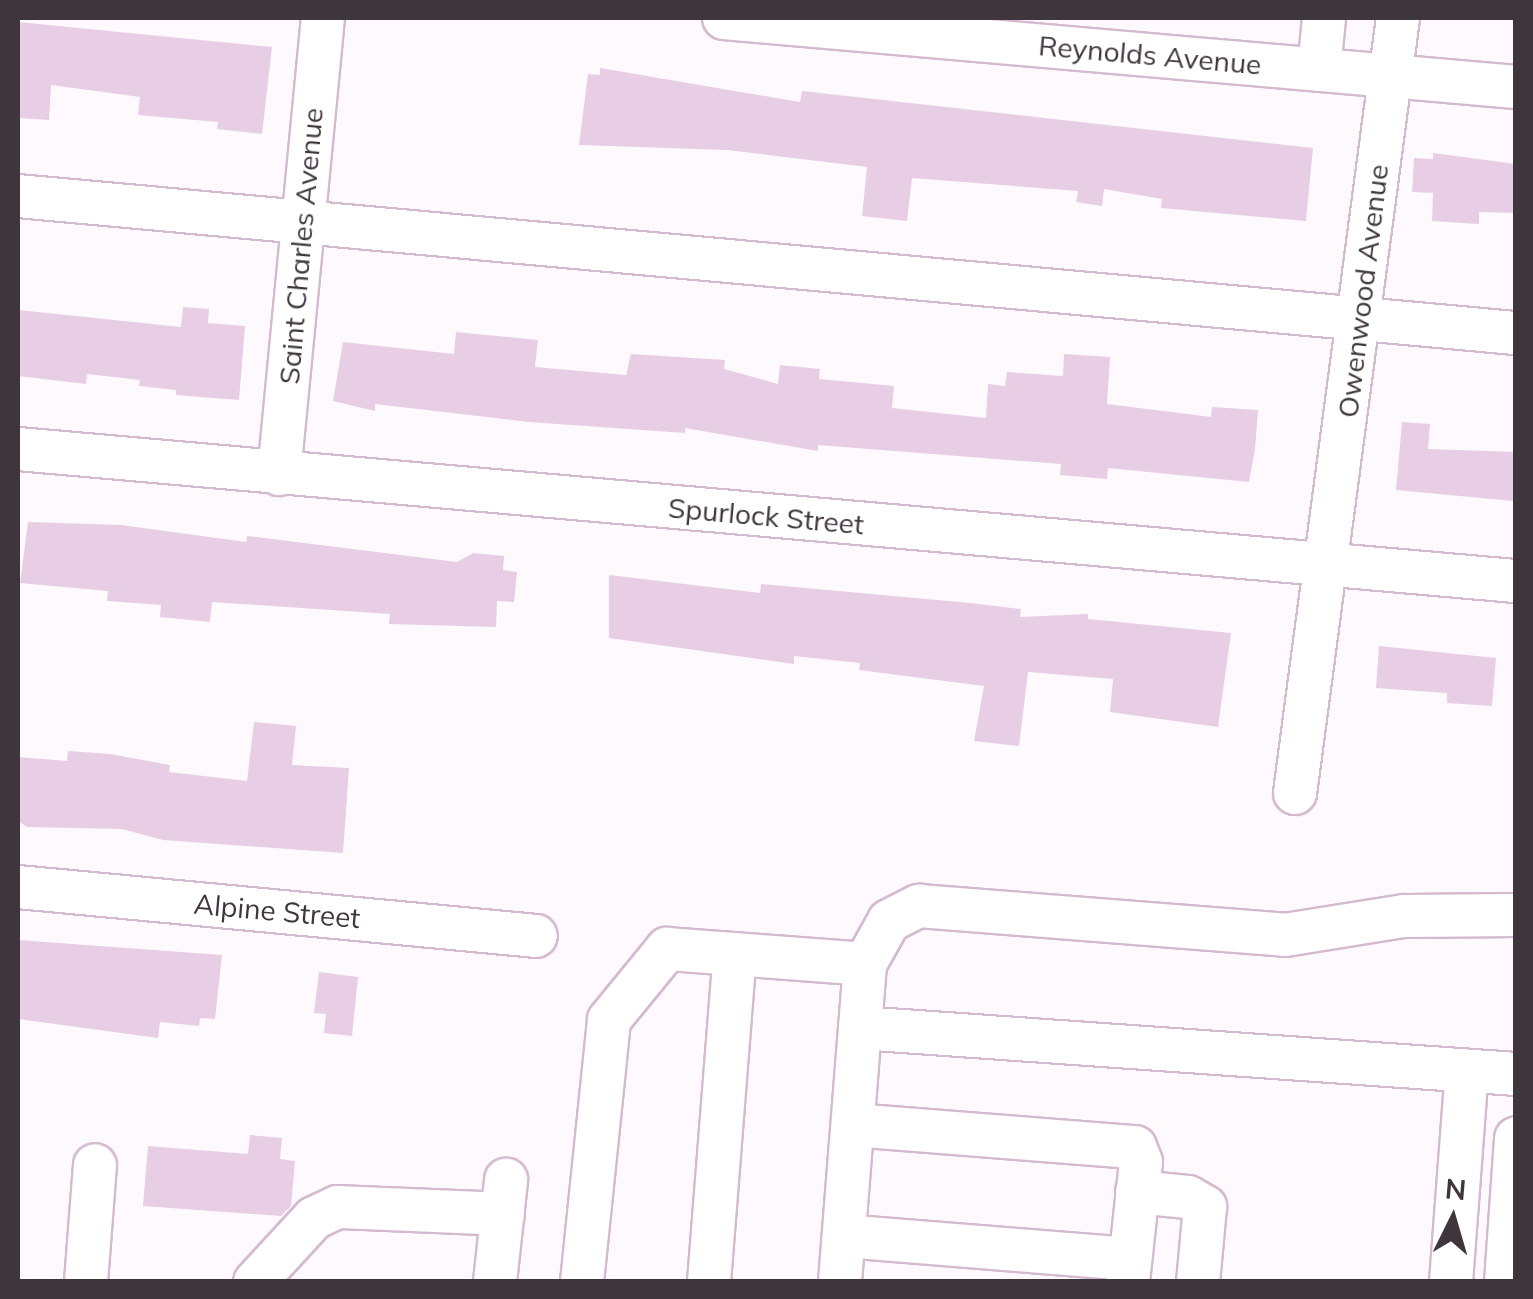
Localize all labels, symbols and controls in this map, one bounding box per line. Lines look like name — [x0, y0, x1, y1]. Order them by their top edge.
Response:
street label: Reynolds Avenue — [1037, 29, 1263, 81]
street label: Saint Charles Avenue — [272, 106, 330, 386]
street label: Owenwood Avenue — [1331, 162, 1395, 420]
street label: Spurlock Street — [667, 491, 865, 541]
street label: Alpine Street — [192, 887, 362, 935]
north arrow — [1403, 1169, 1503, 1269]
text: N — [1444, 1170, 1468, 1207]

